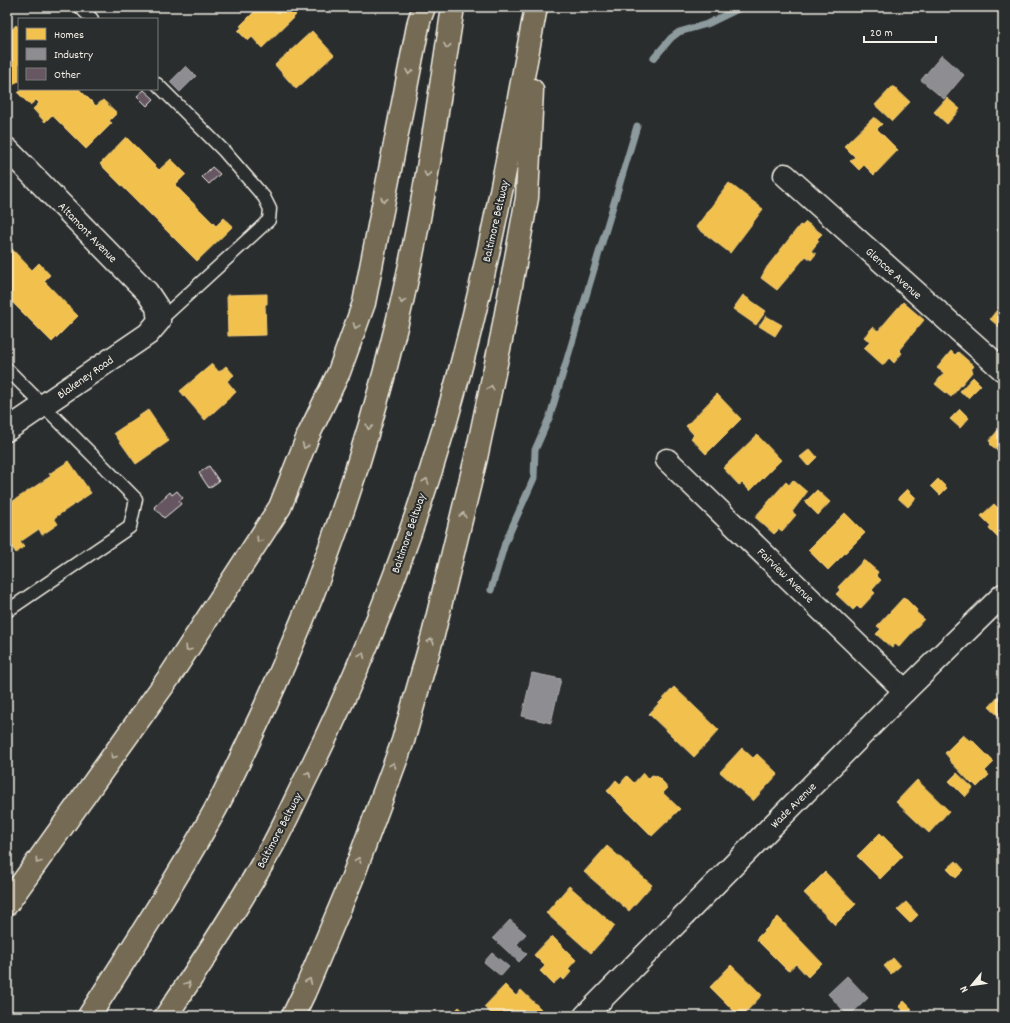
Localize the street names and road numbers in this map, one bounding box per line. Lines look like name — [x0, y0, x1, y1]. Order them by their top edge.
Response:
street label: Baltimore Beltway — [479, 178, 514, 264]
street label: Altamont Avenue — [54, 199, 120, 267]
street label: Glencoe Avenue — [861, 244, 925, 304]
street label: Blakeney Road — [54, 353, 117, 404]
street label: Baltimore Beltway — [388, 490, 431, 576]
street label: Fairview Avenue — [753, 544, 817, 608]
street label: Wade Avenue — [767, 779, 821, 833]
street label: Baltimore Beltway — [253, 789, 308, 871]

